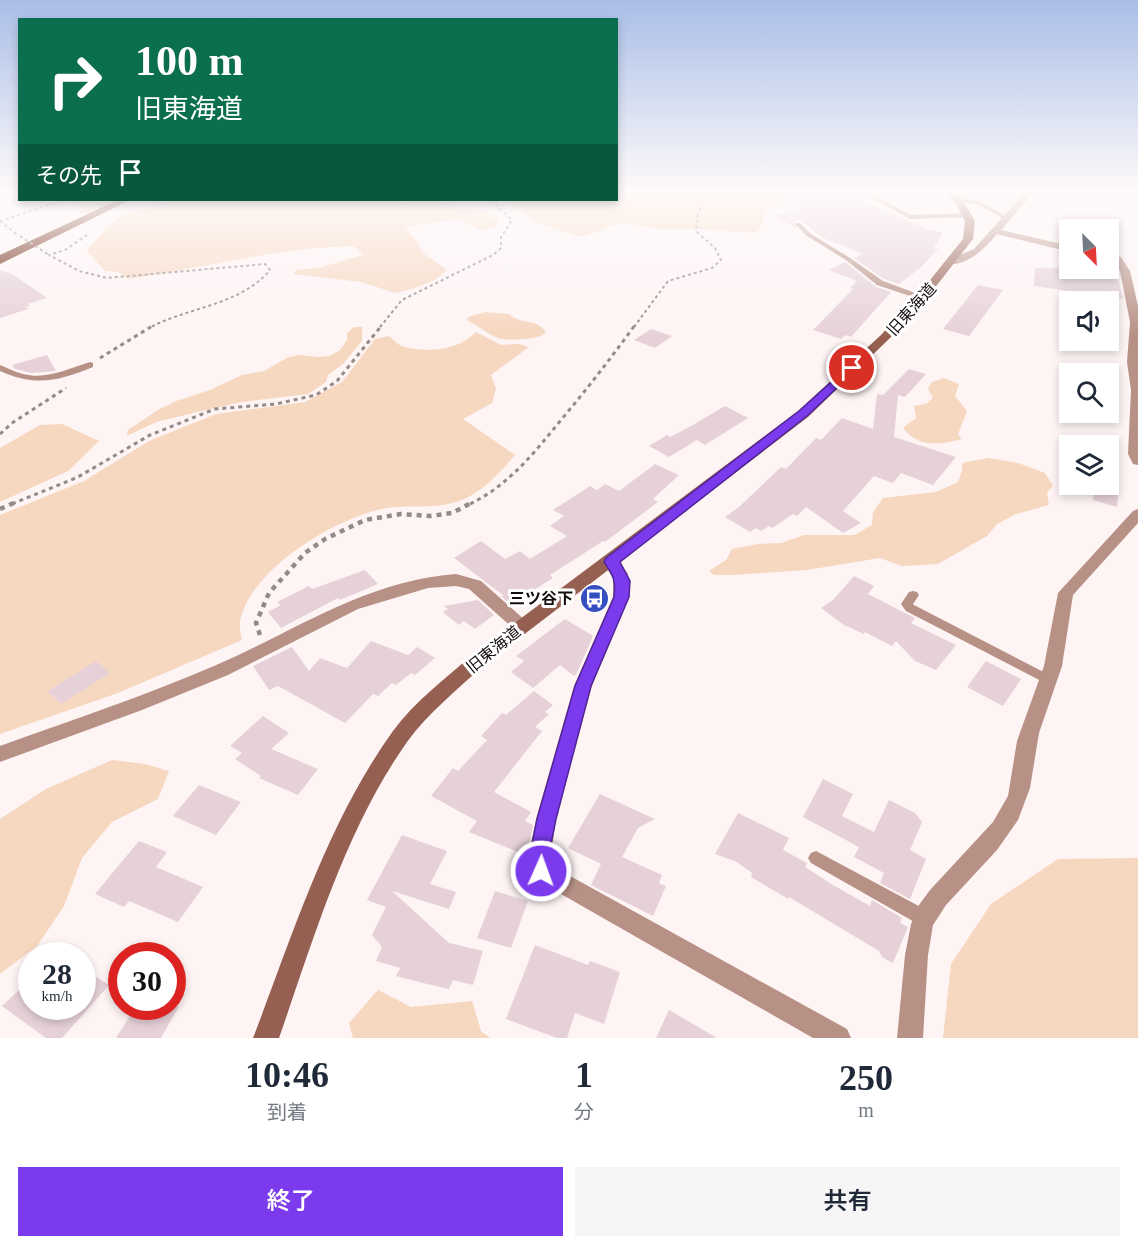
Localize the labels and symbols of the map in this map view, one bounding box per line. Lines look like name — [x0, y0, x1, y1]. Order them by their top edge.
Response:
north arrow — [1059, 219, 1119, 279]
street label: 旧東海道 — [884, 280, 939, 339]
pin — [826, 342, 877, 393]
bus stop icon: 三ツ谷下 — [578, 582, 610, 614]
place label: 三ツ谷下 — [509, 590, 573, 607]
street label: 旧東海道 — [463, 623, 524, 676]
position arrow — [509, 839, 573, 903]
speed limit sign: 30 — [108, 942, 186, 1020]

